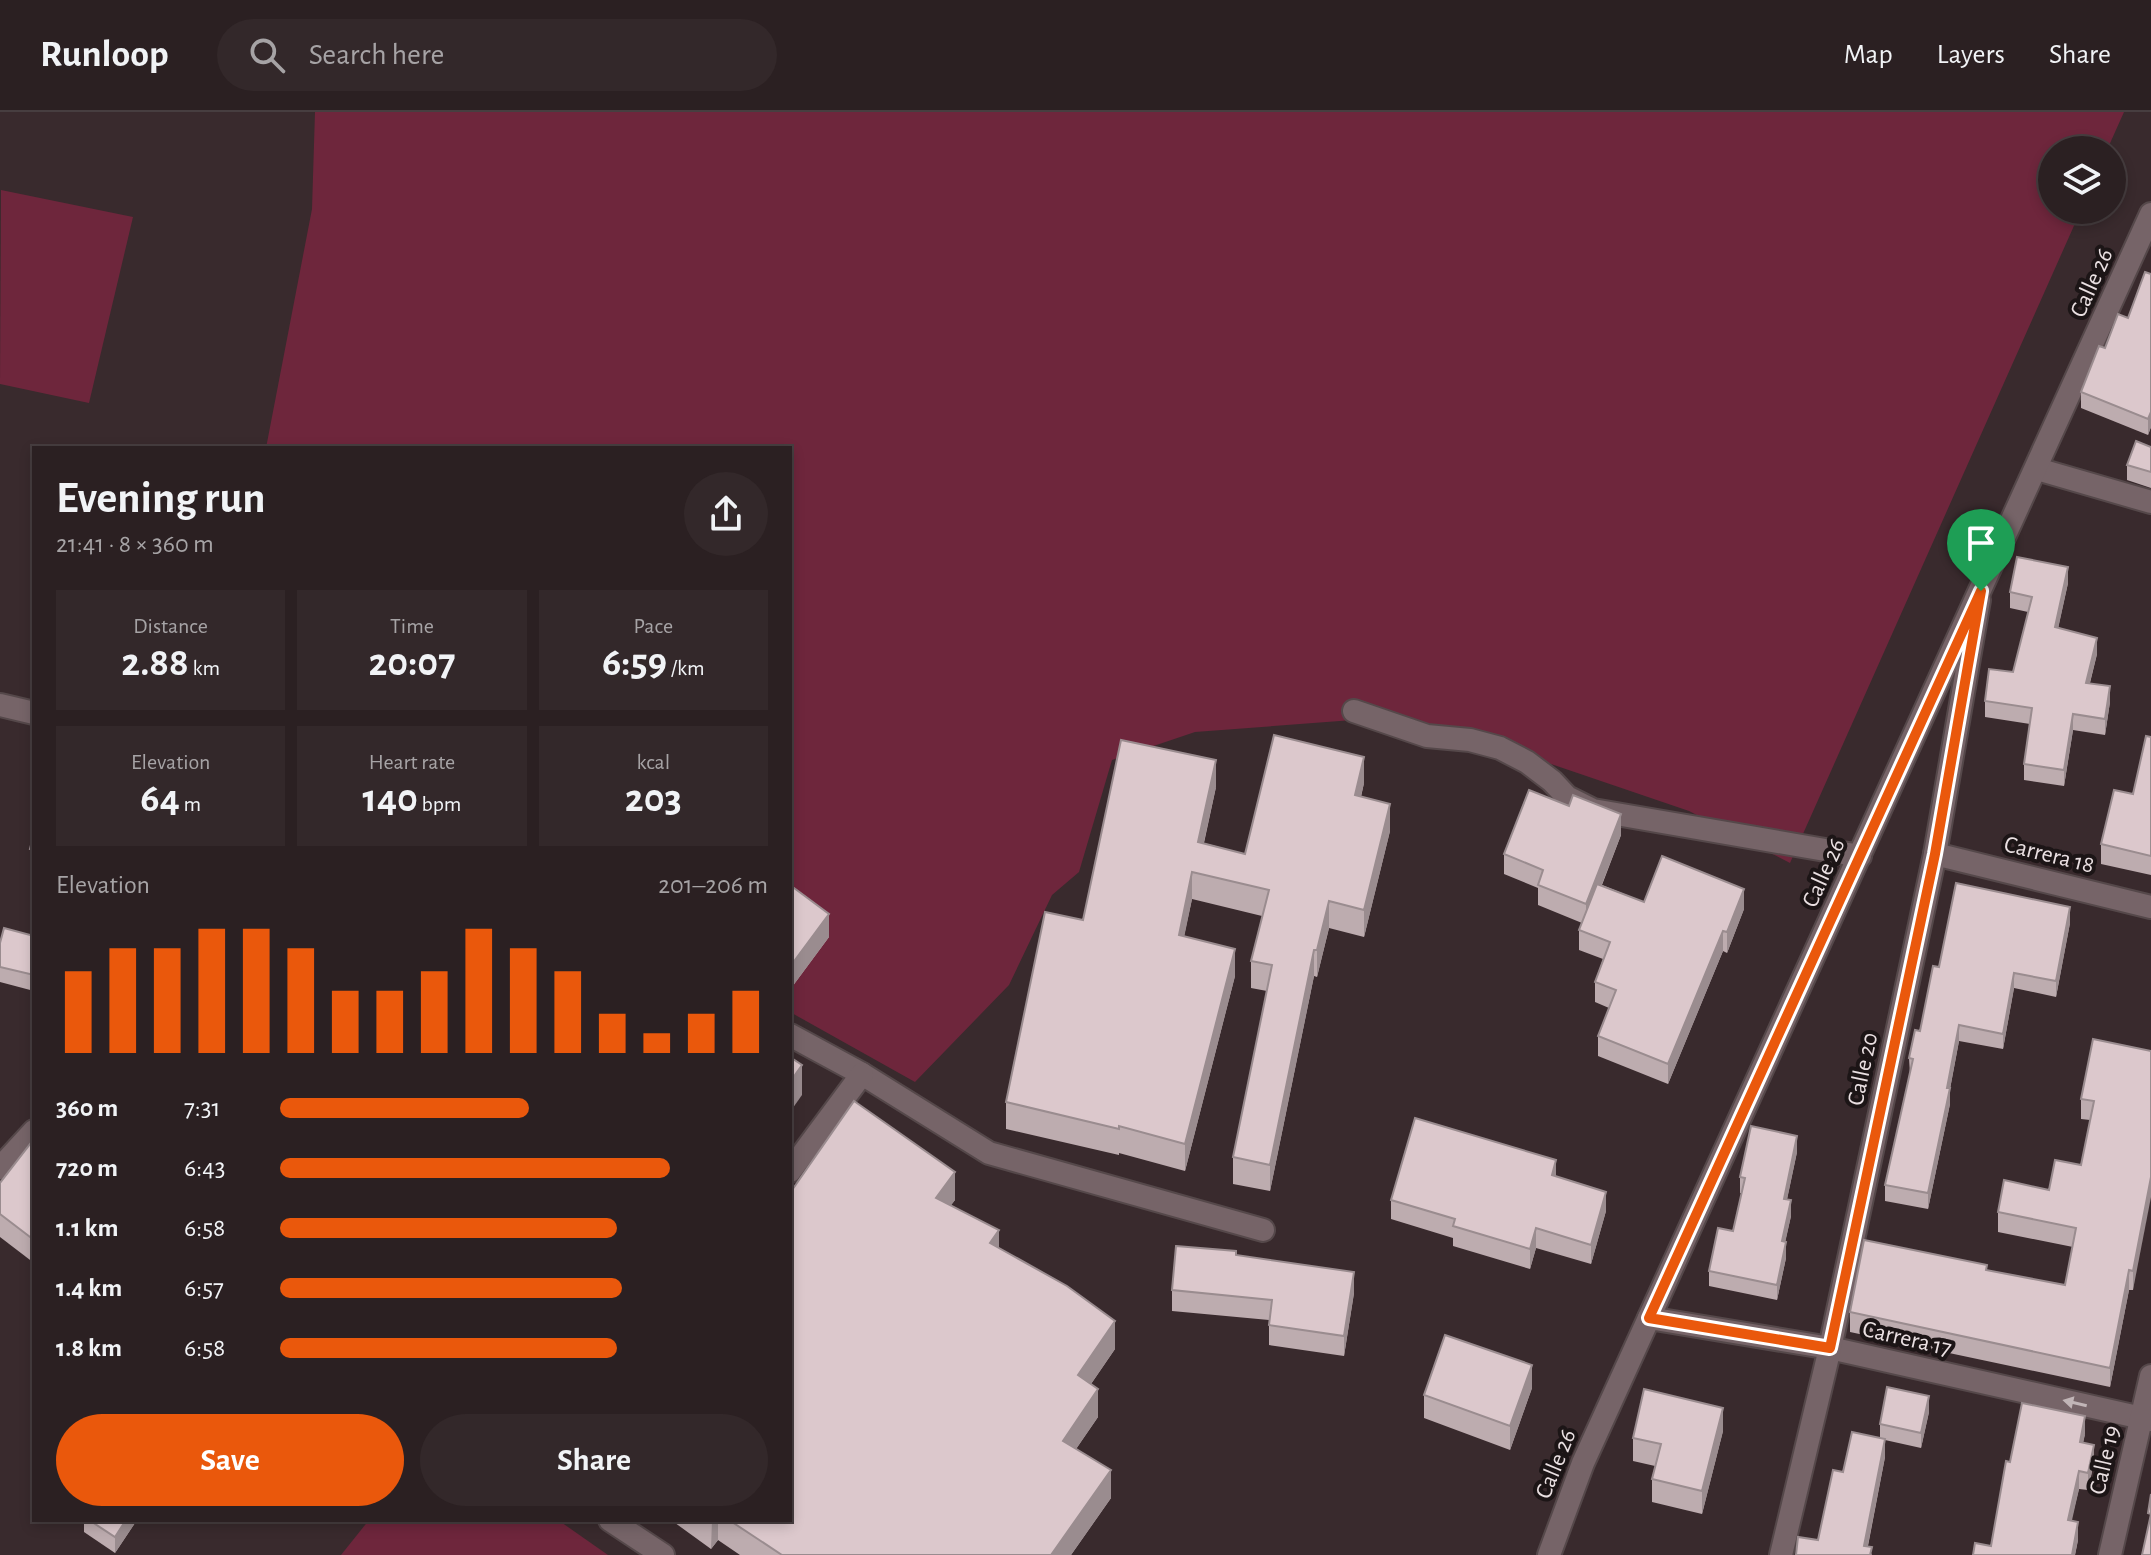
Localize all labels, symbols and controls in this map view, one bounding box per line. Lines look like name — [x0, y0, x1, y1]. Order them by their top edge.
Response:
search box — [217, 19, 777, 91]
icon: search — [245, 33, 289, 77]
text: Runloop — [40, 36, 169, 74]
text: Search here — [309, 40, 444, 70]
text: Map — [1844, 41, 1893, 69]
text: Layers — [1937, 41, 2005, 69]
text: Share — [2049, 41, 2111, 69]
map controls — [2038, 136, 2126, 224]
button: layers — [2038, 136, 2126, 224]
street label: Calle 26 — [2066, 245, 2118, 321]
button: share — [684, 472, 768, 556]
text: Evening run — [56, 477, 265, 521]
pin — [1947, 509, 2015, 591]
icon: arrive — [1959, 521, 2003, 565]
text: 21:41 · 8 × 360 m — [56, 531, 214, 557]
text: Distance — [133, 615, 208, 637]
text: Time — [390, 615, 434, 637]
text: Pace — [634, 615, 673, 637]
text: 2.88 — [121, 643, 189, 683]
text: 20:07 — [369, 643, 455, 683]
text: 6:59 — [602, 643, 667, 683]
text: km — [189, 657, 220, 679]
text: /km — [667, 657, 705, 679]
text: Elevation — [131, 751, 210, 773]
text: Heart rate — [369, 751, 455, 773]
text: kcal — [637, 751, 670, 773]
text: 64 — [140, 779, 180, 819]
text: 140 — [363, 779, 418, 819]
text: 203 — [625, 779, 682, 819]
text: m — [180, 793, 201, 815]
text: bpm — [418, 793, 461, 815]
street label: Carrera 18 — [2001, 832, 2097, 878]
street label: Calle 26 — [1798, 835, 1850, 911]
text: Elevation — [56, 872, 150, 898]
text: 201–206 m — [658, 872, 768, 898]
street label: Calle 20 — [1844, 1030, 1882, 1108]
text: 360 m — [56, 1095, 118, 1121]
text: 7:31 — [184, 1095, 220, 1121]
text: 720 m — [56, 1155, 118, 1181]
text: 6:43 — [184, 1155, 225, 1181]
text: 1.1 km — [56, 1215, 118, 1241]
text: 6:58 — [184, 1215, 225, 1241]
text: 1.4 km — [56, 1275, 122, 1301]
text: 6:57 — [184, 1275, 224, 1301]
street label: Carrera 17 — [1860, 1317, 1954, 1361]
text: 1.8 km — [56, 1335, 122, 1361]
text: 6:58 — [184, 1335, 225, 1361]
one-way arrow — [2062, 1396, 2087, 1409]
button: Save — [56, 1414, 404, 1506]
button: Share — [420, 1414, 768, 1506]
street label: Calle 19 — [2085, 1423, 2125, 1497]
street label: Calle 26 — [1531, 1426, 1581, 1502]

